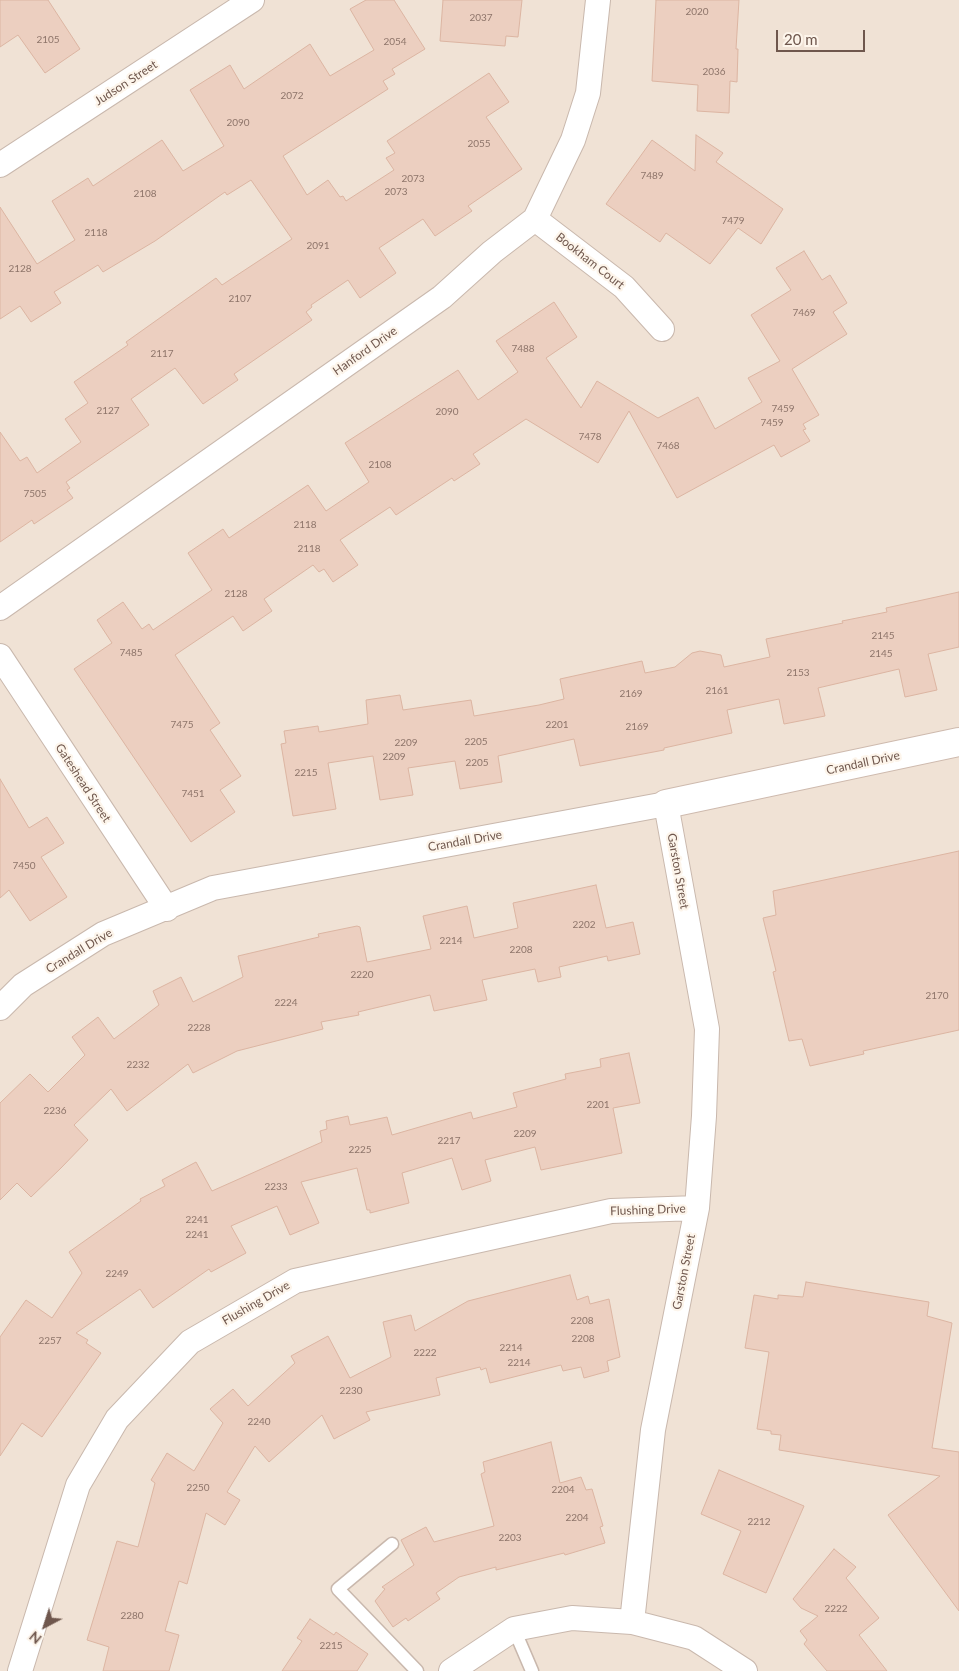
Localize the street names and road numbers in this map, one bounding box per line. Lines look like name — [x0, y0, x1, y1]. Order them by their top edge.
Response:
street label: Judson Street — [92, 57, 160, 109]
street label: Bookham Court — [553, 230, 627, 292]
street label: Hanford Drive — [330, 324, 400, 378]
street label: Gateshead Street — [52, 741, 114, 825]
street label: Crandall Drive — [825, 748, 901, 778]
street label: Crandall Drive — [427, 827, 503, 855]
street label: Garston Street — [664, 832, 692, 910]
street label: Crandall Drive — [43, 926, 115, 976]
street label: Flushing Drive — [610, 1201, 686, 1219]
street label: Garston Street — [670, 1233, 698, 1311]
street label: Flushing Drive — [220, 1278, 292, 1328]

